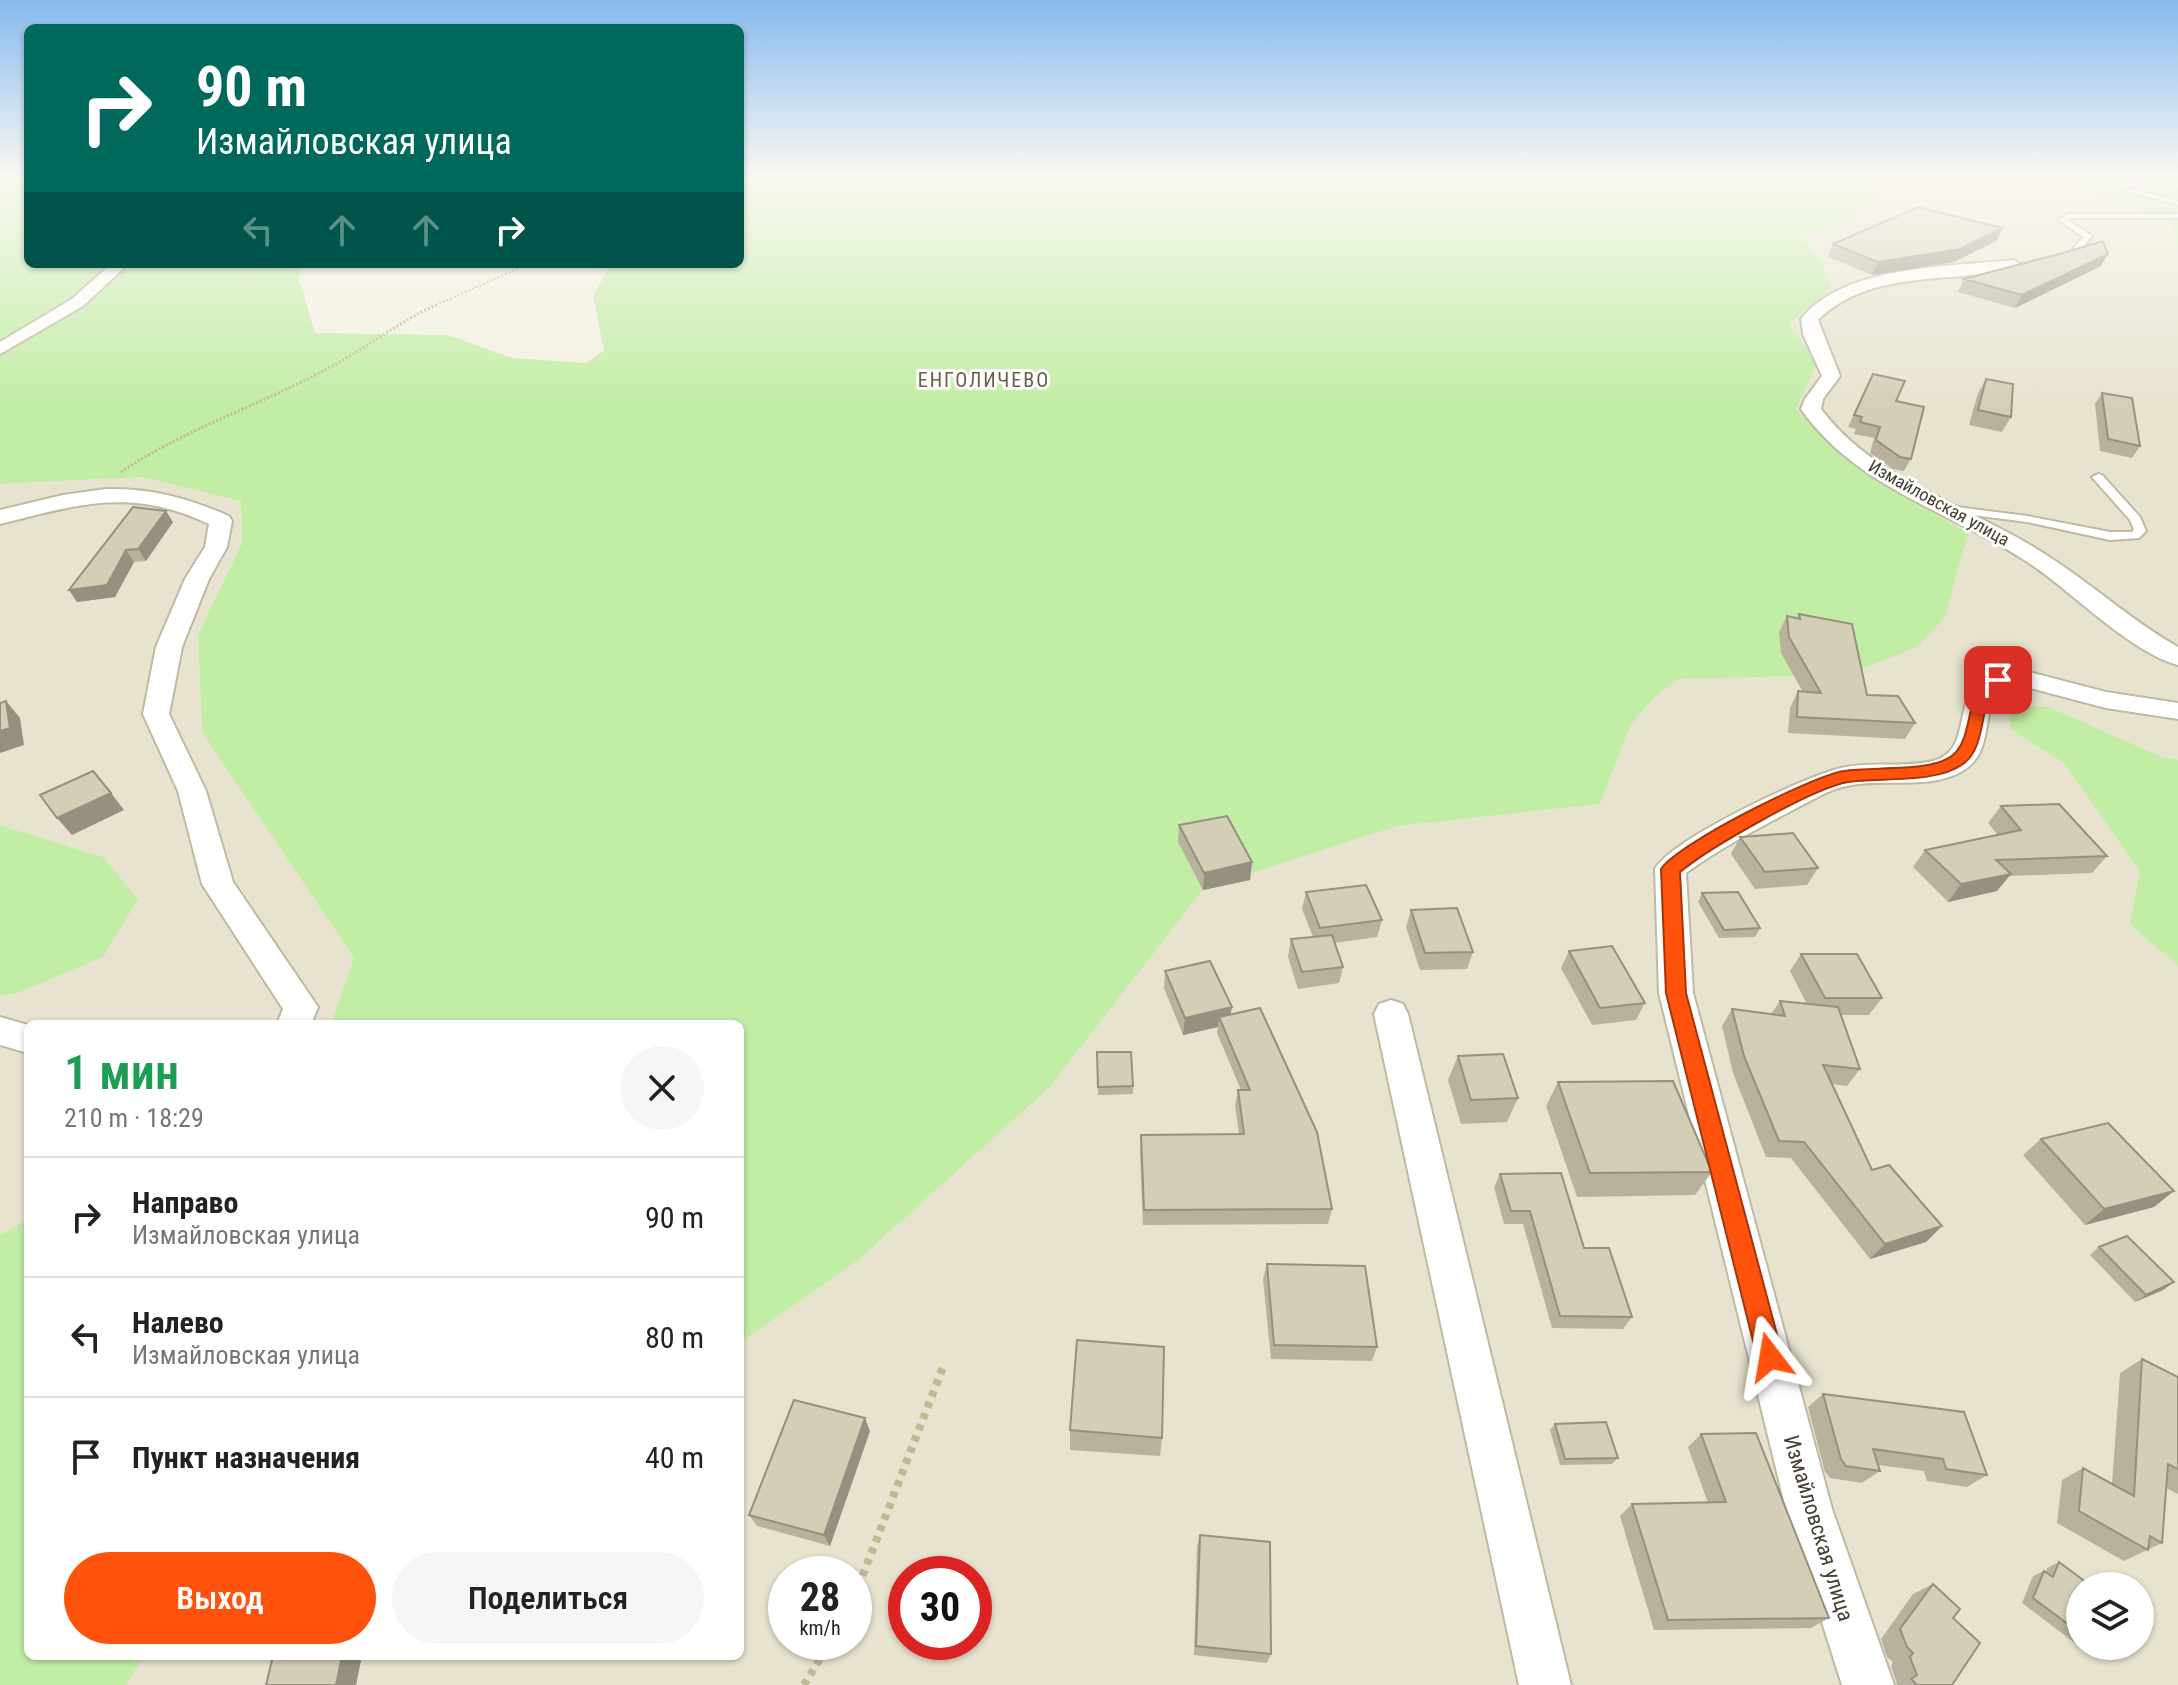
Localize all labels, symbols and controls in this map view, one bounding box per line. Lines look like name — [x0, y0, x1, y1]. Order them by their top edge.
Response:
text: 90 m — [196, 54, 307, 120]
icon: right — [64, 56, 168, 160]
text: Измайловская улица — [196, 121, 512, 163]
icon: left — [236, 208, 280, 252]
icon: ahead — [320, 208, 364, 252]
icon: ahead — [404, 208, 448, 252]
icon: right — [488, 208, 532, 252]
district label: ЕНГОЛИЧЕВО — [918, 368, 1050, 392]
street label: Измайловская улица — [1865, 455, 2013, 550]
pin — [1964, 646, 2032, 714]
icon: arrive — [1976, 658, 2020, 702]
text: 1 мин — [64, 1044, 179, 1101]
button: close — [620, 1046, 704, 1130]
text: 210 m · 18:29 — [64, 1103, 204, 1133]
text: Направо — [132, 1185, 238, 1220]
icon: right — [64, 1195, 108, 1239]
text: 90 m — [645, 1200, 704, 1235]
text: Измайловская улица — [132, 1220, 360, 1250]
text: Налево — [132, 1305, 224, 1340]
icon: left — [64, 1315, 108, 1359]
position arrow — [1728, 1315, 1812, 1399]
text: 80 m — [645, 1320, 704, 1355]
text: Измайловская улица — [132, 1340, 360, 1370]
street label: Измайловская улица — [1778, 1432, 1859, 1624]
icon: arrive — [64, 1435, 108, 1479]
text: Пункт назначения — [132, 1440, 360, 1475]
text: 40 m — [645, 1440, 704, 1475]
button: Выход — [64, 1552, 376, 1644]
button: Поделиться — [392, 1552, 704, 1644]
speed limit sign: 30 — [888, 1556, 992, 1660]
map controls — [2066, 1572, 2154, 1660]
button: layers — [2066, 1572, 2154, 1660]
text: 28 — [800, 1574, 840, 1621]
text: km/h — [799, 1616, 841, 1640]

